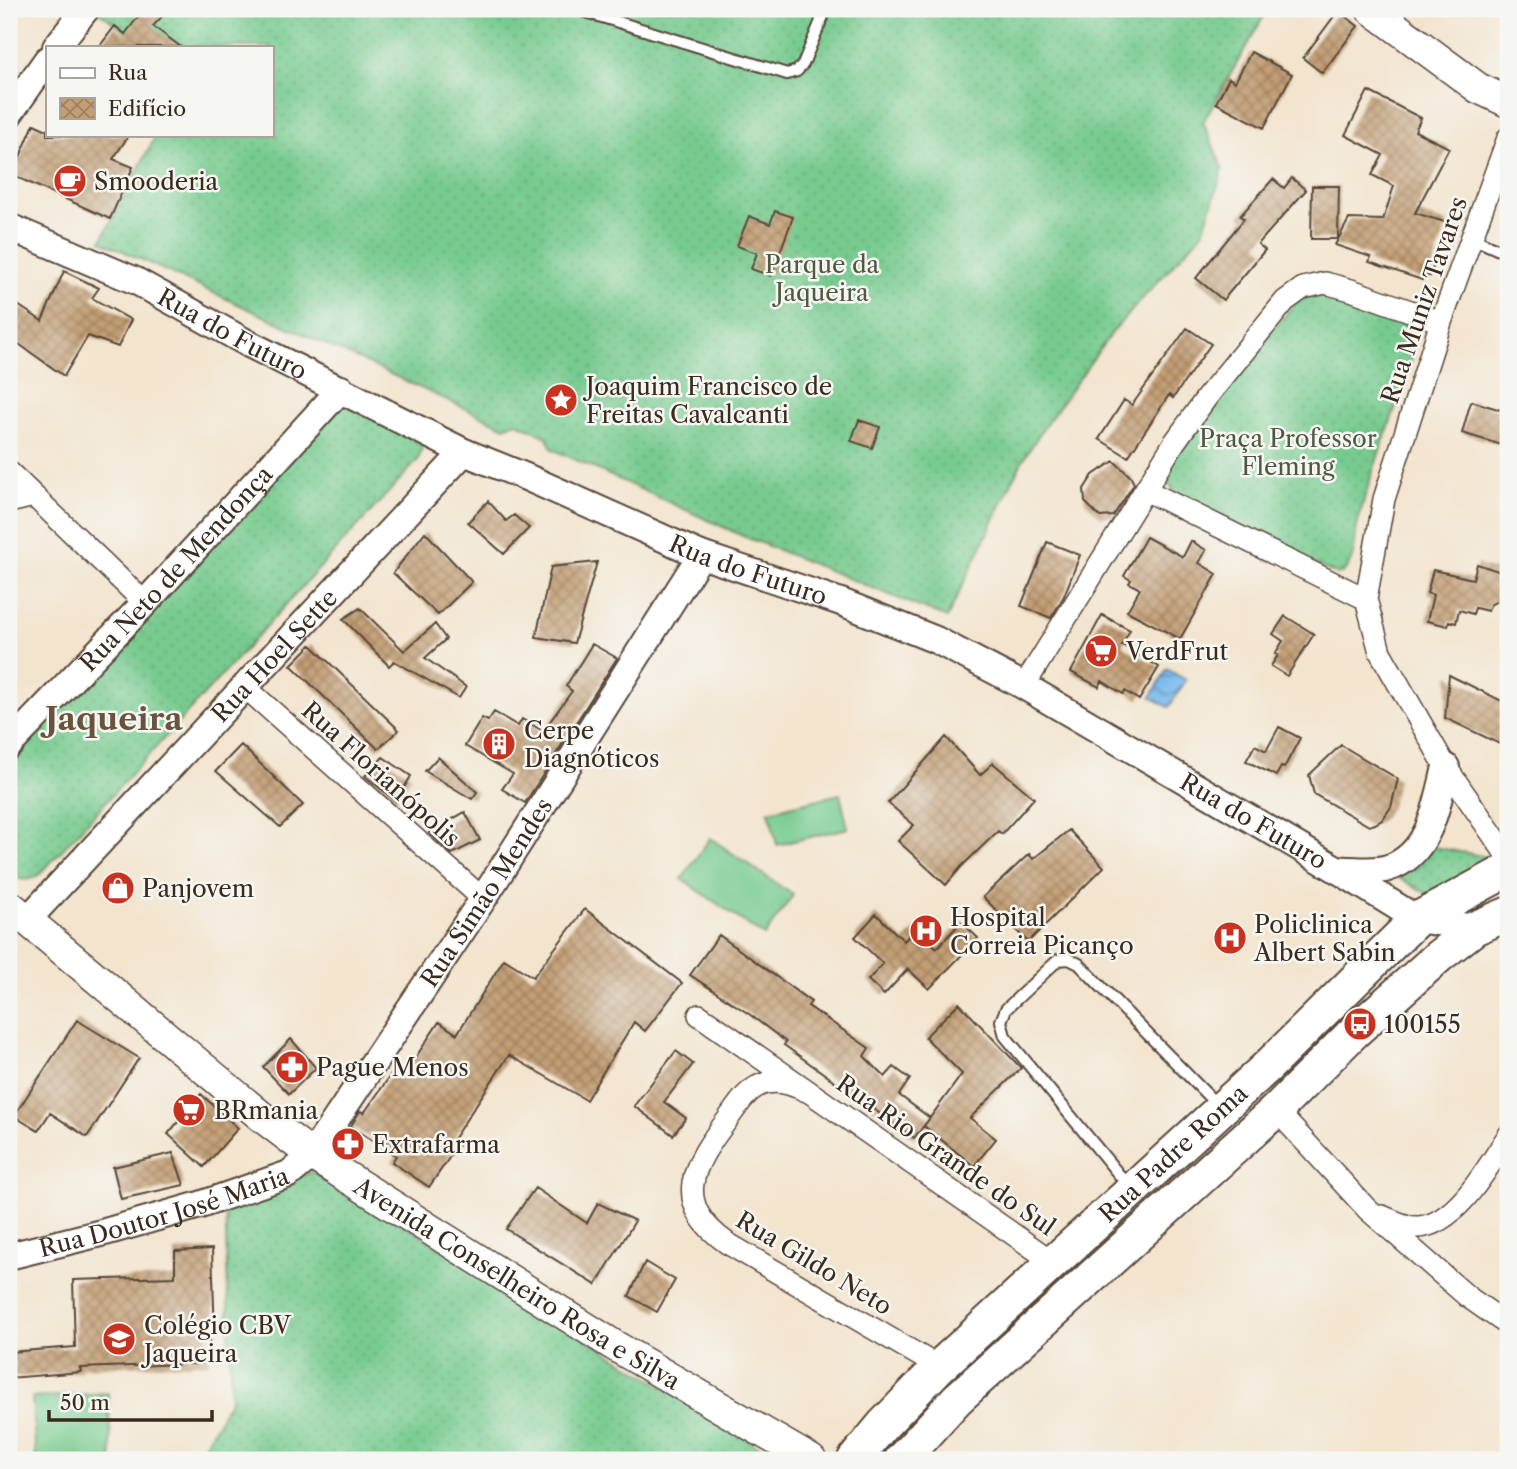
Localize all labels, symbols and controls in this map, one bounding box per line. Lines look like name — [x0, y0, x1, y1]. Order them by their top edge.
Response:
legend — [46, 46, 273, 136]
text: Rua — [108, 60, 148, 85]
text: Edifício — [108, 96, 186, 121]
cafe icon: Smooderia — [51, 162, 89, 200]
place label: Smooderia — [94, 167, 219, 196]
street label: Rua Muniz Tavares — [1375, 193, 1473, 407]
park label: Parque da Jaqueira — [765, 250, 880, 307]
street label: Rua do Futuro — [153, 282, 312, 385]
place label: Joaquim Francisco de Freitas Cavalcanti — [582, 372, 832, 429]
place icon: Joaquim Francisco de Freitas Cavalcanti — [542, 381, 580, 419]
park label: Praça Professor Fleming — [1199, 424, 1377, 481]
street label: Rua Neto de Mendonça — [73, 459, 278, 677]
street label: Rua do Futuro — [665, 528, 831, 611]
street label: Rua Hoel Sette — [205, 583, 343, 728]
supermarket icon: VerdFrut — [1082, 632, 1120, 670]
place label: VerdFrut — [1125, 637, 1228, 666]
street label: Rua Florianópolis — [296, 695, 466, 853]
district label: Jaqueira — [40, 699, 183, 738]
place label: Cerpe Diagnóticos — [524, 716, 659, 773]
building icon: Cerpe Diagnóticos — [480, 725, 518, 763]
street label: Rua do Futuro — [1175, 766, 1332, 875]
street label: Rua Simão Mendes — [414, 792, 558, 992]
shop icon: Panjovem — [99, 869, 137, 907]
place label: Panjovem — [142, 874, 254, 903]
place label: Hospital Correia Picanço — [950, 903, 1134, 960]
place label: Policlinica Albert Sabin — [1253, 910, 1396, 967]
hospital icon: Hospital Correia Picanço — [907, 912, 945, 950]
hospital icon: Policlinica Albert Sabin — [1211, 919, 1249, 957]
bus stop icon: 100155 — [1341, 1005, 1379, 1043]
place label: 100155 — [1384, 1010, 1461, 1039]
pharmacy icon: Pague Menos — [273, 1048, 311, 1086]
place label: Pague Menos — [316, 1053, 469, 1082]
street label: Rua Rio Grande do Sul — [831, 1068, 1061, 1242]
street label: Rua Padre Roma — [1093, 1078, 1253, 1228]
supermarket icon: BRmania — [170, 1091, 208, 1129]
place label: BRmania — [214, 1096, 319, 1125]
pharmacy icon: Extrafarma — [329, 1125, 367, 1163]
place label: Extrafarma — [372, 1130, 500, 1159]
street label: Rua Doutor José Maria — [36, 1161, 293, 1262]
street label: Avenida Conselheiro Rosa e Silva — [348, 1170, 686, 1396]
street label: Rua Gildo Neto — [731, 1205, 897, 1321]
place label: Colégio CBV Jaqueira — [140, 1311, 292, 1368]
school or university icon: Colégio CBV Jaqueira — [100, 1320, 138, 1358]
scale bar — [49, 1378, 212, 1422]
text: 50 m — [60, 1390, 110, 1415]

